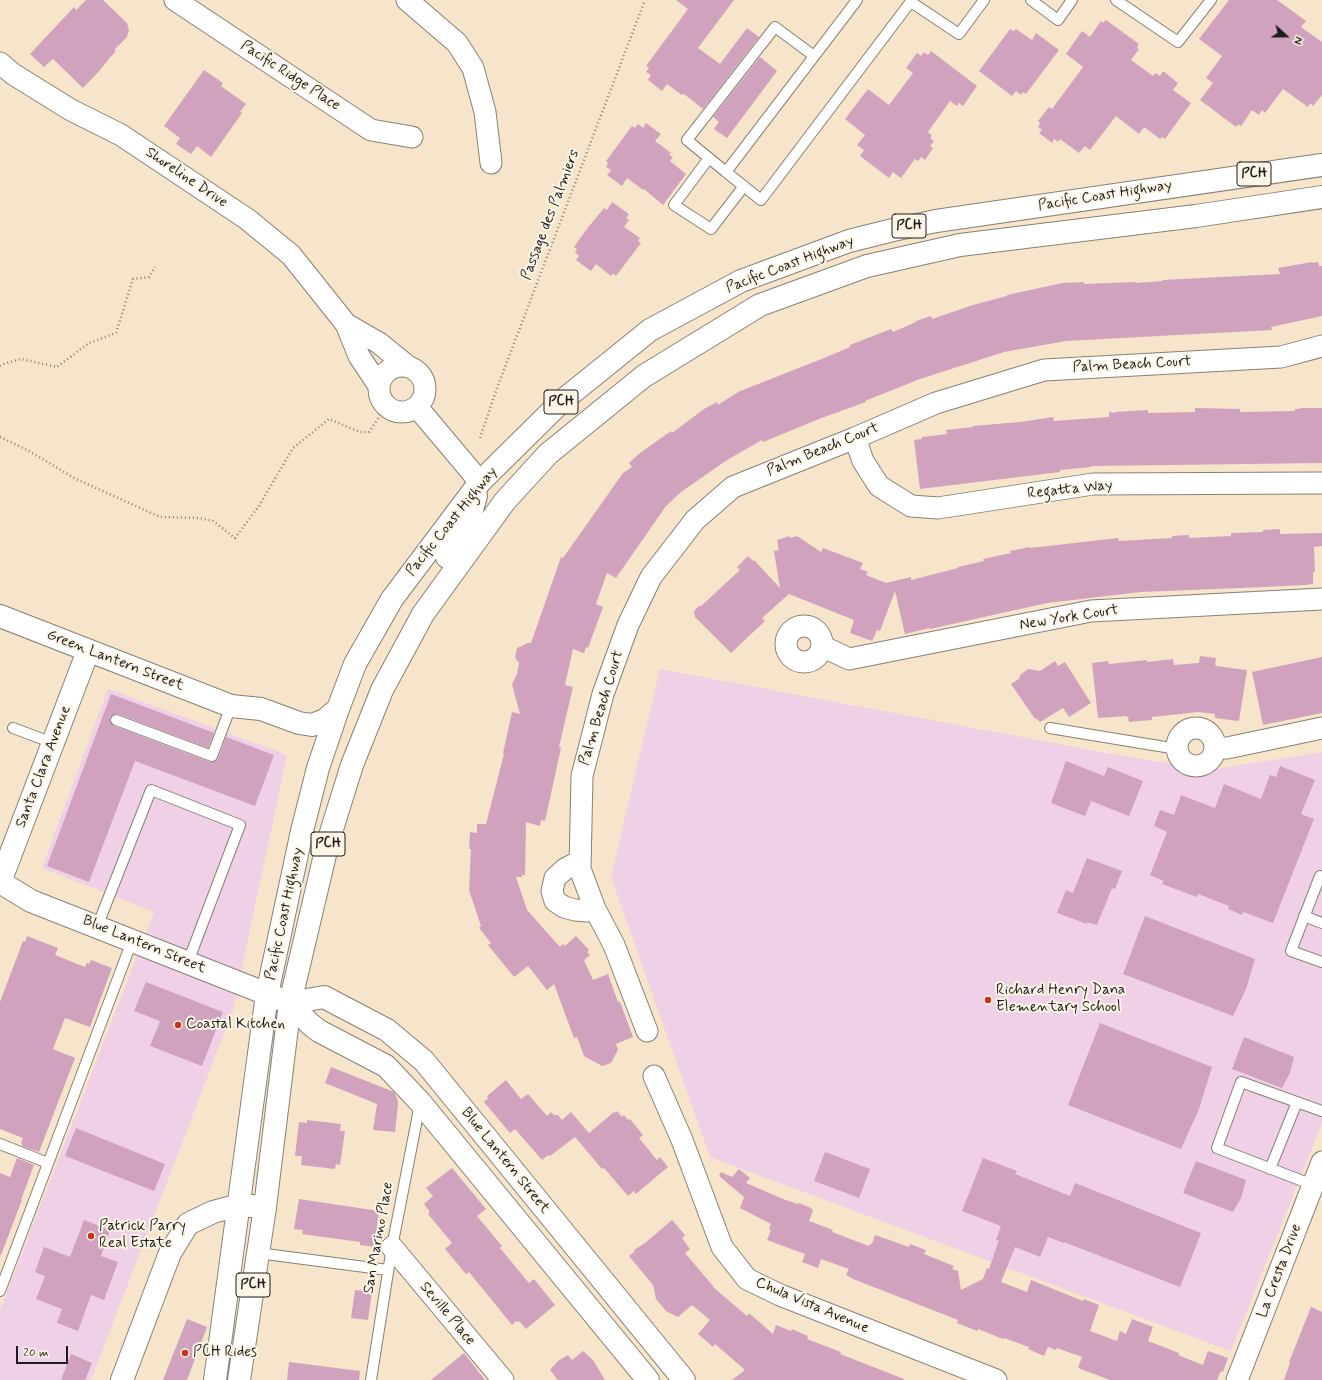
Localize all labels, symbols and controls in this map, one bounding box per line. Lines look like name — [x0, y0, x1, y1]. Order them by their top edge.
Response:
north arrow — [1266, 16, 1306, 56]
text: N — [1289, 34, 1305, 46]
street label: Pacific Ridge Place — [237, 37, 343, 115]
street label: Shoreline Drive — [141, 144, 231, 212]
street label: Passage des Palmiers — [518, 147, 584, 283]
road number: PCH — [1237, 162, 1271, 186]
street label: Pacific Coast Highway — [1037, 177, 1173, 215]
road number: PCH — [892, 214, 926, 238]
street label: Pacific Coast Highway — [724, 232, 856, 298]
street label: Palm Beach Court — [1072, 353, 1192, 377]
road number: PCH — [544, 390, 578, 414]
street label: Palm Beach Court — [764, 419, 882, 481]
street label: Pacific Coast Highway — [402, 464, 502, 580]
street label: Regatta Way — [1026, 477, 1114, 503]
street label: New York Court — [1018, 601, 1120, 635]
street label: Green Lantern Street — [44, 627, 186, 695]
street label: Palm Beach Court — [576, 648, 628, 768]
street label: Santa Clara Avenue — [12, 703, 76, 831]
road number: PCH — [311, 832, 345, 856]
street label: Pacific Coast Highway — [262, 846, 308, 982]
street label: Blue Lantern Street — [80, 912, 208, 978]
place label: Richard Henry Dana Elementary School — [996, 982, 1125, 1017]
marker: Richard Henry Dana Elementary School — [983, 995, 993, 1005]
place label: Coastal Kitchen — [186, 1016, 285, 1034]
marker: Coastal Kitchen — [173, 1020, 183, 1030]
street label: Blue Lantern Street — [457, 1104, 553, 1218]
street label: San Marino Place — [360, 1181, 398, 1295]
place label: Patrick Parry Real Estate — [99, 1218, 186, 1253]
street label: La Cresta Drive — [1254, 1222, 1306, 1320]
marker: Patrick Parry Real Estate — [86, 1231, 96, 1241]
road number: PCH — [236, 1273, 270, 1297]
street label: Chula Vista Avenue — [753, 1274, 871, 1338]
street label: Seville Place — [415, 1279, 479, 1349]
scale bar — [18, 1338, 70, 1364]
place label: PCH Rides — [193, 1344, 257, 1362]
text: 20 m — [23, 1345, 49, 1361]
marker: PCH Rides — [180, 1348, 190, 1358]

